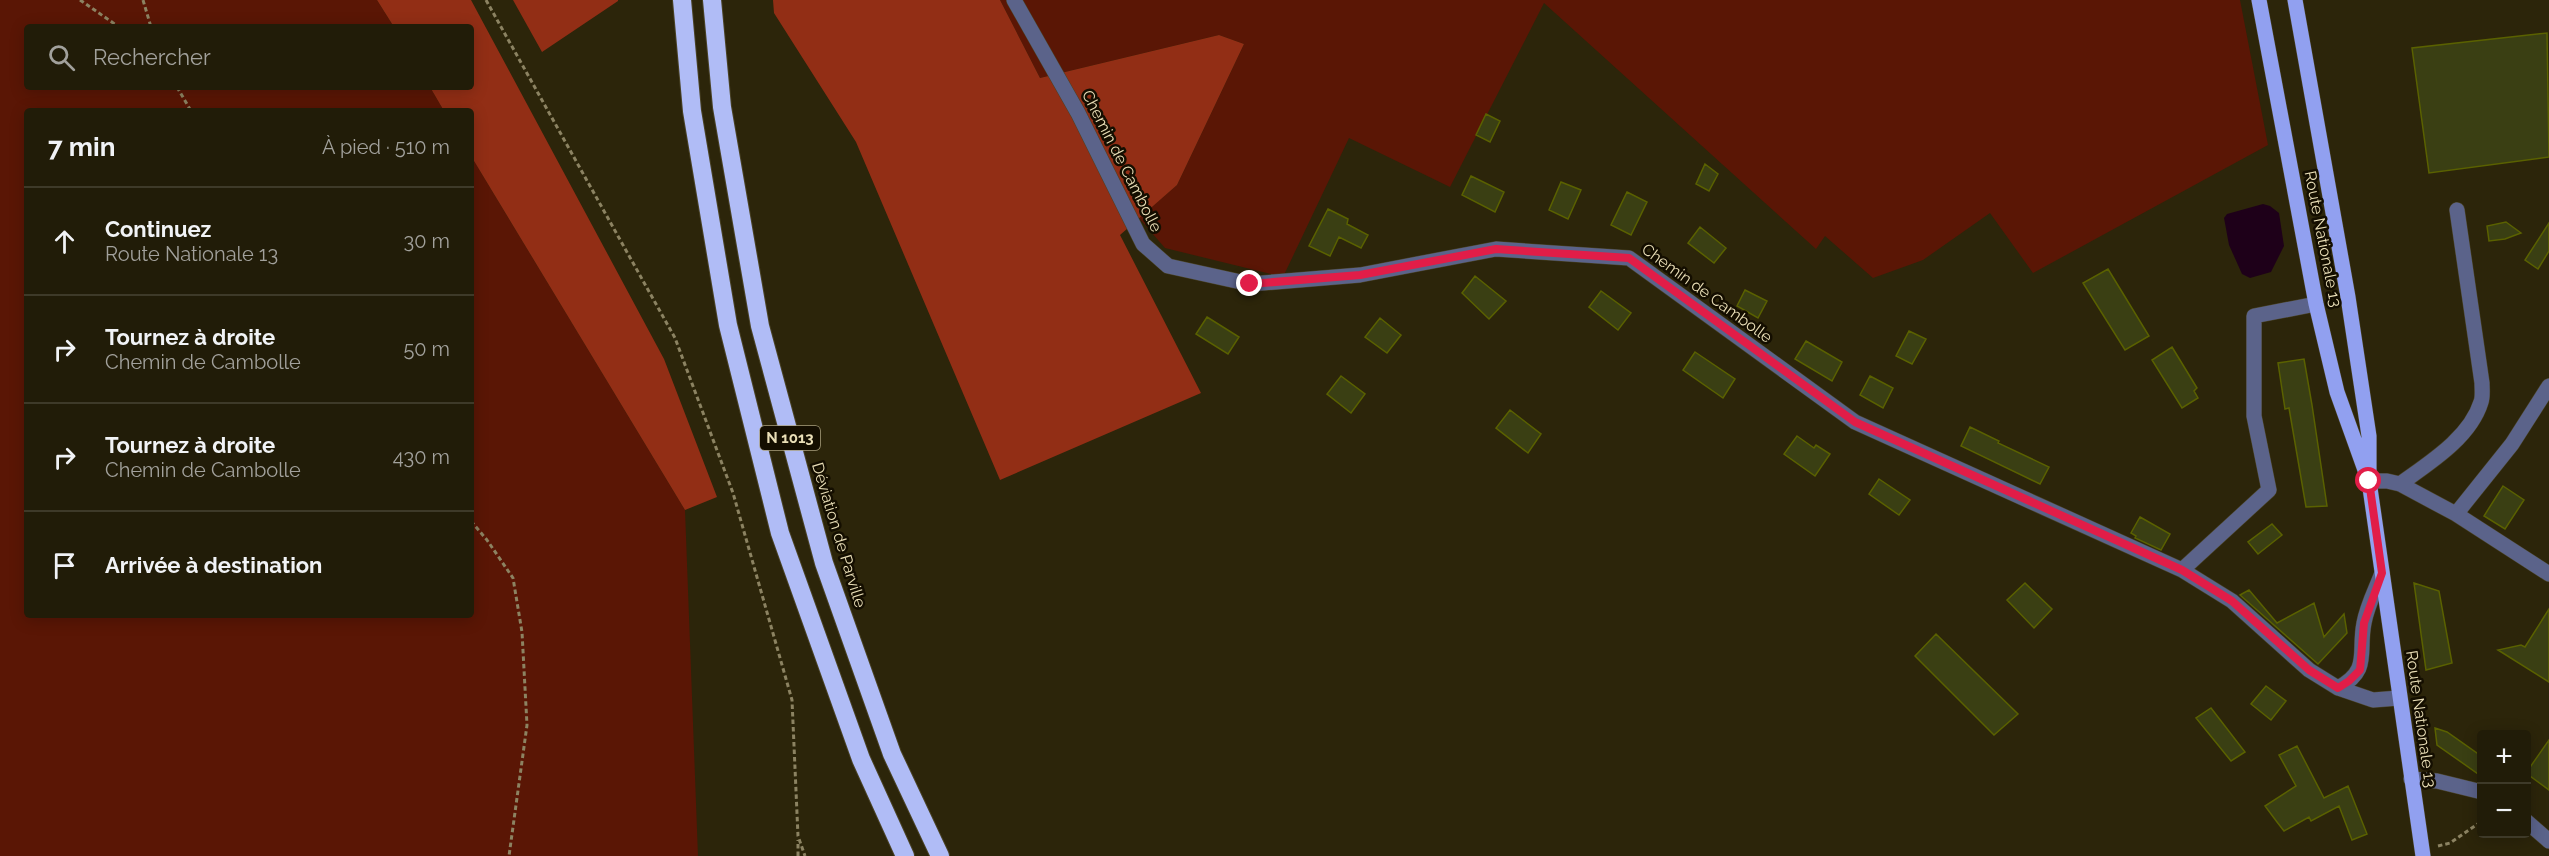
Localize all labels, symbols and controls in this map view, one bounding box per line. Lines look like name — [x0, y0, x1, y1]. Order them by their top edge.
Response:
search box — [24, 24, 474, 90]
icon: search — [45, 41, 78, 74]
text: Rechercher — [93, 44, 211, 70]
street label: Chemin de Cambolle — [1078, 87, 1166, 235]
text: 7 min — [48, 132, 115, 162]
text: À pied · 510 m — [322, 135, 450, 159]
street label: Route Nationale 13 — [2300, 169, 2346, 309]
text: Continuez — [105, 216, 211, 242]
icon: ahead — [48, 225, 81, 258]
text: 30 m — [404, 229, 450, 253]
street label: Chemin de Cambolle — [1638, 239, 1776, 347]
text: Route Nationale 13 — [105, 242, 278, 266]
route end — [1236, 270, 1262, 296]
text: Tournez à droite — [105, 324, 275, 350]
icon: right — [48, 333, 81, 366]
text: 50 m — [403, 337, 450, 361]
text: Chemin de Cambolle — [105, 350, 301, 374]
road number: N 1013 — [760, 426, 820, 450]
text: Tournez à droite — [105, 432, 275, 458]
icon: right — [48, 441, 81, 474]
text: 430 m — [393, 445, 450, 469]
text: Chemin de Cambolle — [105, 458, 301, 482]
street label: Déviation de Parville — [808, 460, 870, 610]
route start — [2355, 467, 2381, 493]
icon: arrive — [48, 549, 81, 582]
text: Arrivée à destination — [105, 552, 322, 578]
street label: Route Nationale 13 — [2402, 649, 2440, 789]
map controls — [2477, 730, 2531, 838]
button: + — [2477, 730, 2531, 784]
button: − — [2477, 784, 2531, 838]

